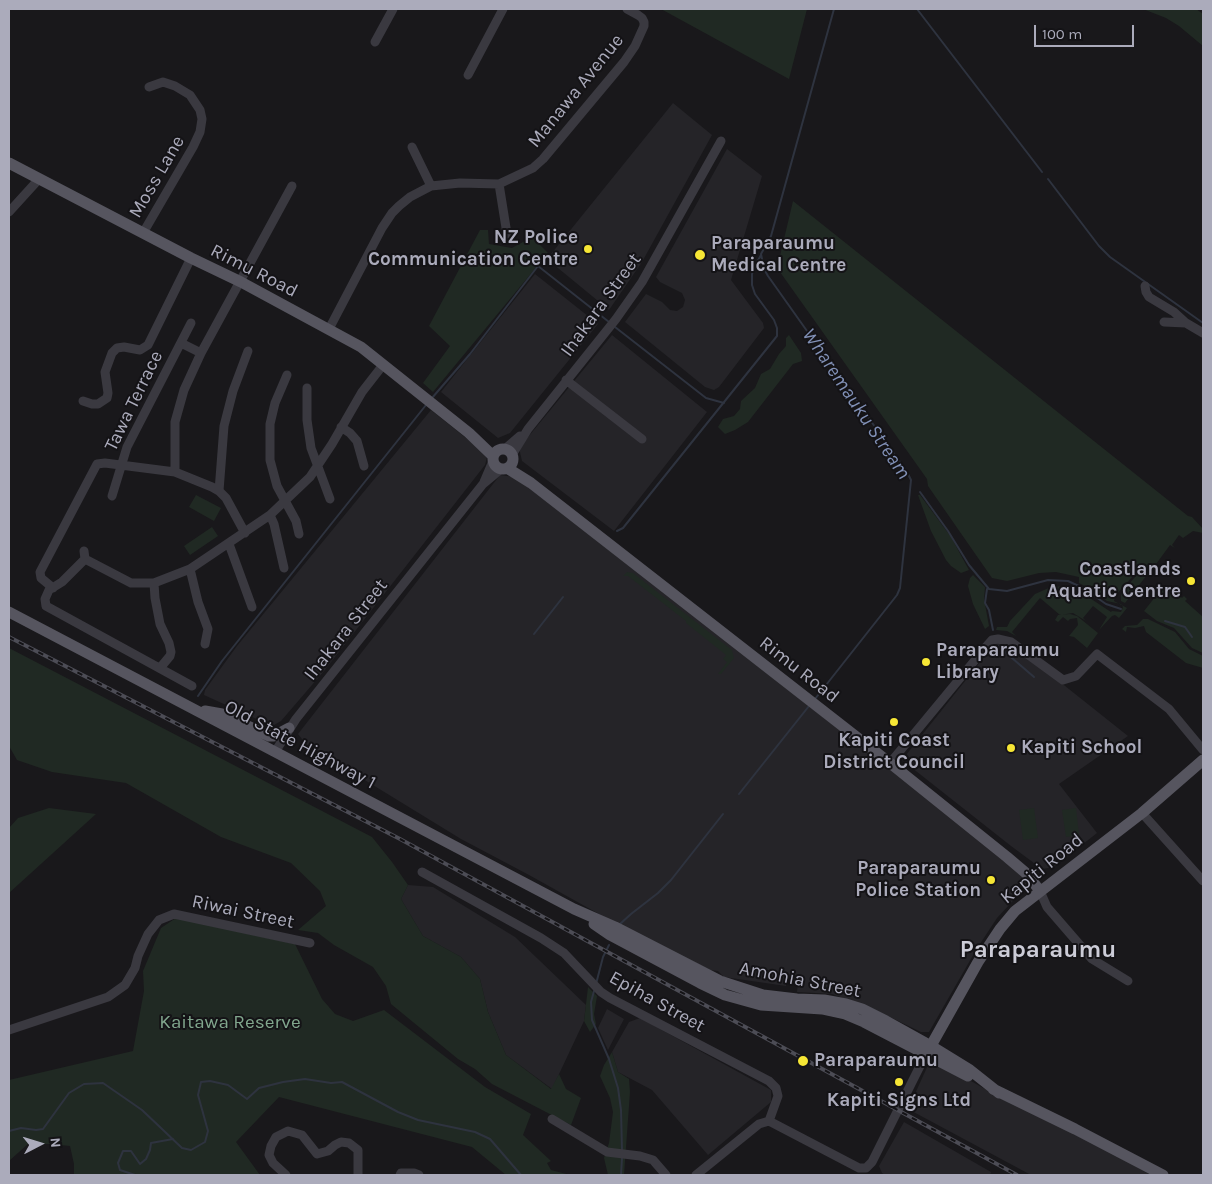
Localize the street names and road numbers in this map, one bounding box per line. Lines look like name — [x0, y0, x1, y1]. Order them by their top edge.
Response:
street label: Manawa Avenue — [523, 30, 629, 152]
street label: Moss Lane — [124, 132, 190, 222]
street label: Rimu Road — [207, 239, 301, 303]
street label: Ihakara Street — [556, 249, 646, 361]
street label: Tawa Terrace — [100, 347, 168, 455]
street label: Ihakara Street — [299, 575, 393, 685]
street label: Rimu Road — [755, 632, 843, 708]
street label: Old State Highway 1 — [220, 695, 380, 795]
street label: Kapiti Road — [996, 829, 1088, 909]
street label: Riwai Street — [190, 890, 296, 934]
street label: Amohia Street — [737, 957, 863, 1003]
street label: Epiha Street — [605, 966, 709, 1038]

